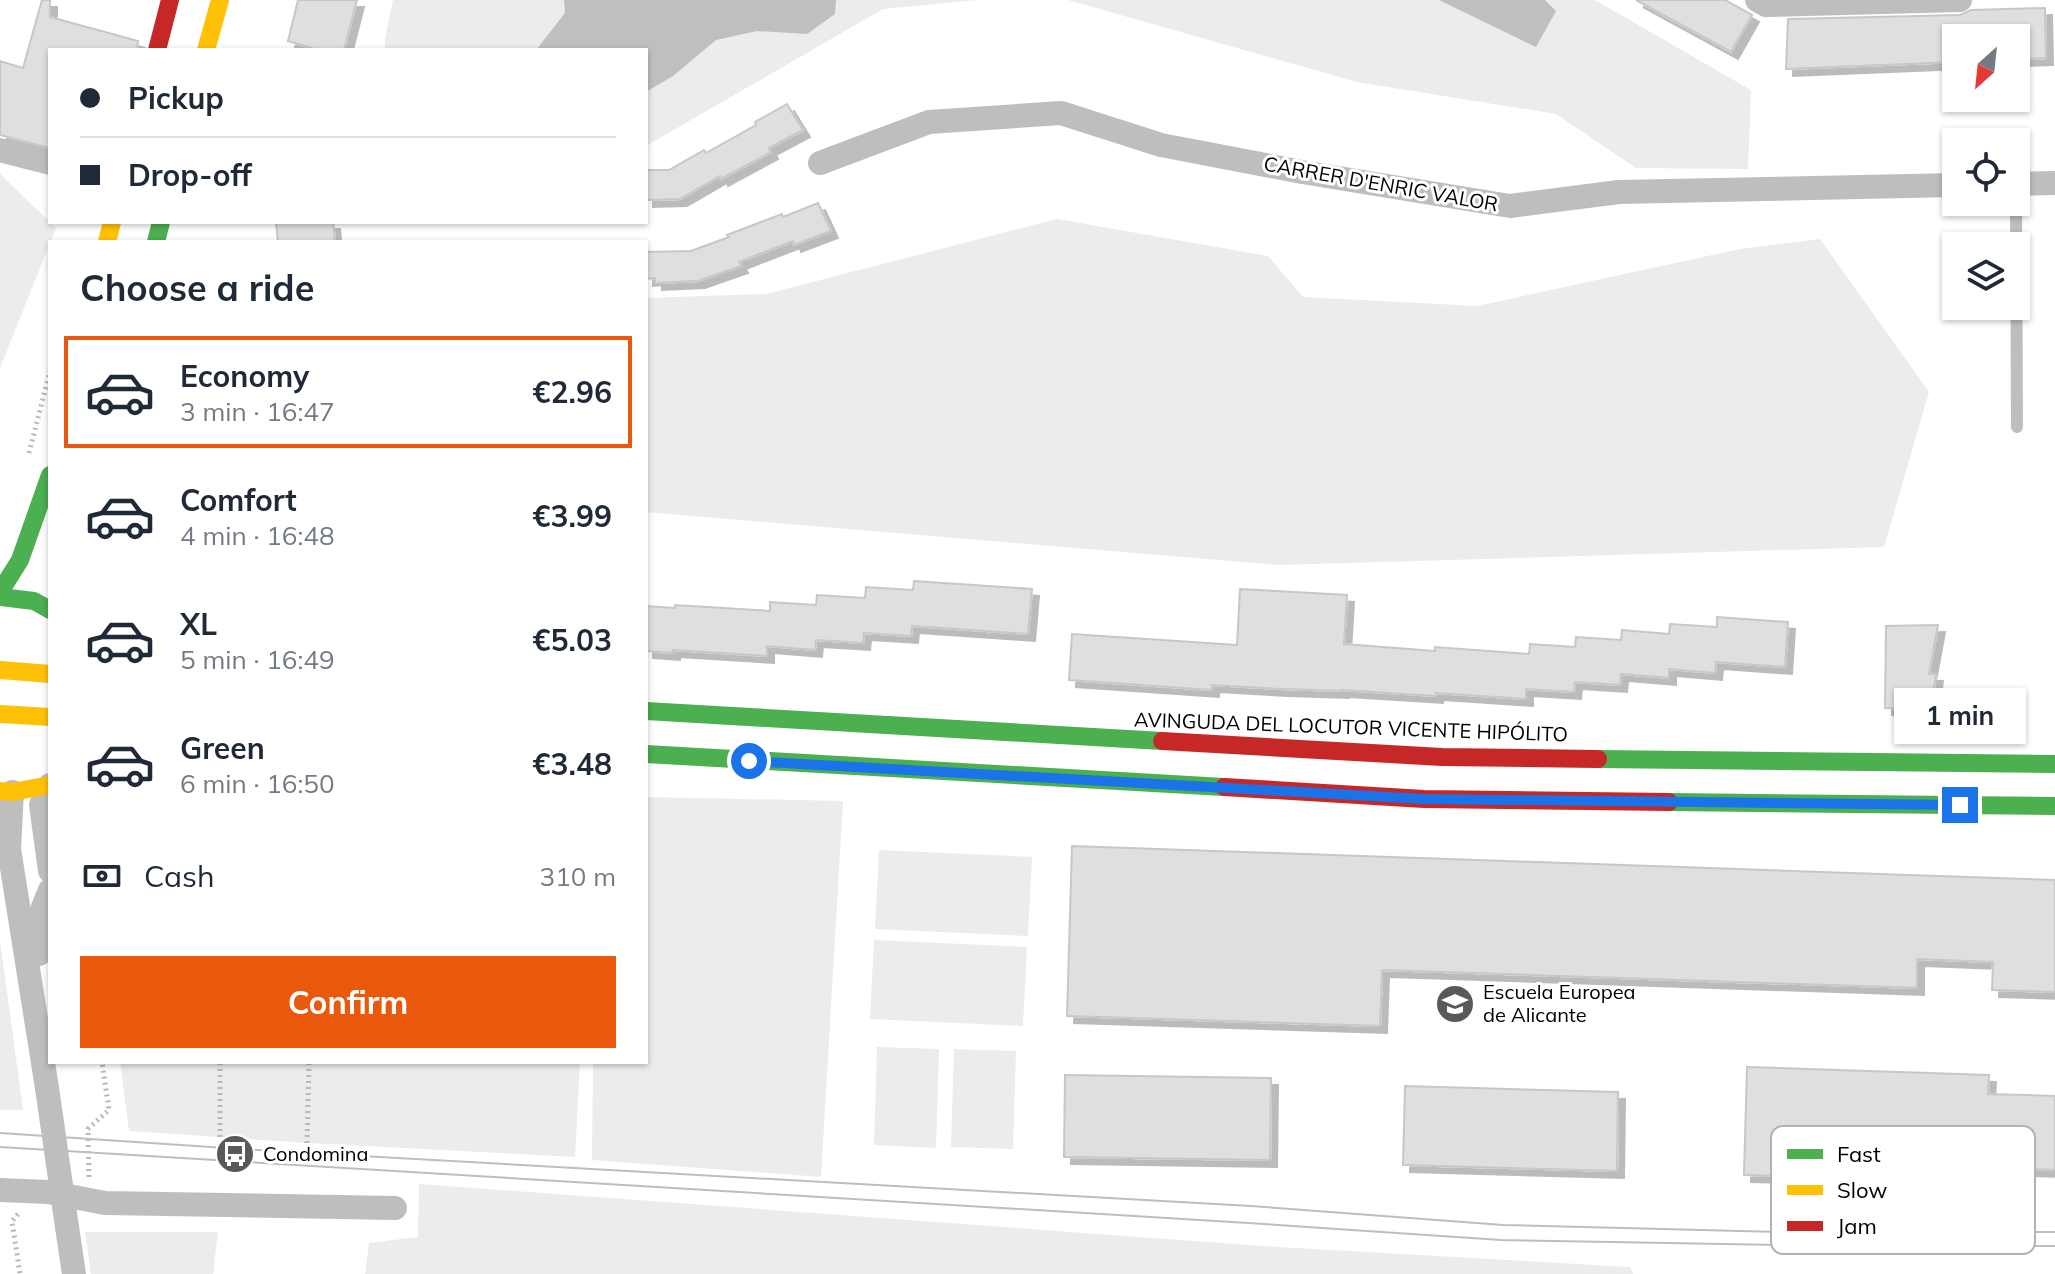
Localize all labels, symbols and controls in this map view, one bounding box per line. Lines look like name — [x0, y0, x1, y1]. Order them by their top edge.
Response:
north arrow — [1942, 24, 2030, 112]
map controls — [1942, 24, 2030, 320]
text: Pickup — [128, 79, 224, 117]
button: locate — [1942, 128, 2030, 216]
street label: CARRER D'ENRIC VALOR — [1262, 151, 1500, 216]
text: Drop-off — [128, 156, 252, 194]
button: layers — [1942, 232, 2030, 320]
text: Choose a ride — [80, 265, 314, 310]
icon: car — [84, 356, 156, 428]
text: Economy — [180, 357, 309, 395]
text: €2.96 — [533, 373, 612, 411]
text: 3 min · 16:47 — [180, 395, 335, 428]
icon: car — [84, 480, 156, 552]
text: Comfort — [180, 481, 297, 519]
text: €3.99 — [533, 497, 612, 535]
text: 4 min · 16:48 — [180, 519, 335, 552]
icon: car — [84, 604, 156, 676]
text: XL — [180, 605, 217, 643]
text: €5.03 — [533, 621, 612, 659]
text: 5 min · 16:49 — [180, 643, 335, 676]
callout: 1 min — [1894, 689, 2026, 745]
text: 1 min — [1926, 699, 1994, 732]
street label: AVINGUDA DEL LOCUTOR VICENTE HIPÓLITO — [1134, 706, 1568, 747]
icon: car — [84, 728, 156, 800]
text: Green — [180, 729, 265, 767]
route start — [731, 743, 767, 779]
text: €3.48 — [533, 745, 612, 783]
text: 6 min · 16:50 — [180, 767, 335, 800]
route end — [1942, 787, 1978, 823]
icon: cash — [80, 854, 124, 898]
text: Cash — [144, 857, 215, 895]
text: 310 m — [540, 860, 616, 893]
button: Confirm — [80, 956, 616, 1048]
place label: Escuela Europea de Alicante — [1483, 979, 1636, 1027]
school or university icon: Escuela Europea de Alicante — [1434, 983, 1476, 1025]
legend — [1771, 1126, 2035, 1254]
bus stop icon: Condomina — [214, 1133, 256, 1175]
text: Fast — [1837, 1140, 1881, 1168]
place label: Condomina — [263, 1141, 369, 1166]
text: Slow — [1837, 1176, 1887, 1204]
text: Jam — [1837, 1212, 1877, 1240]

